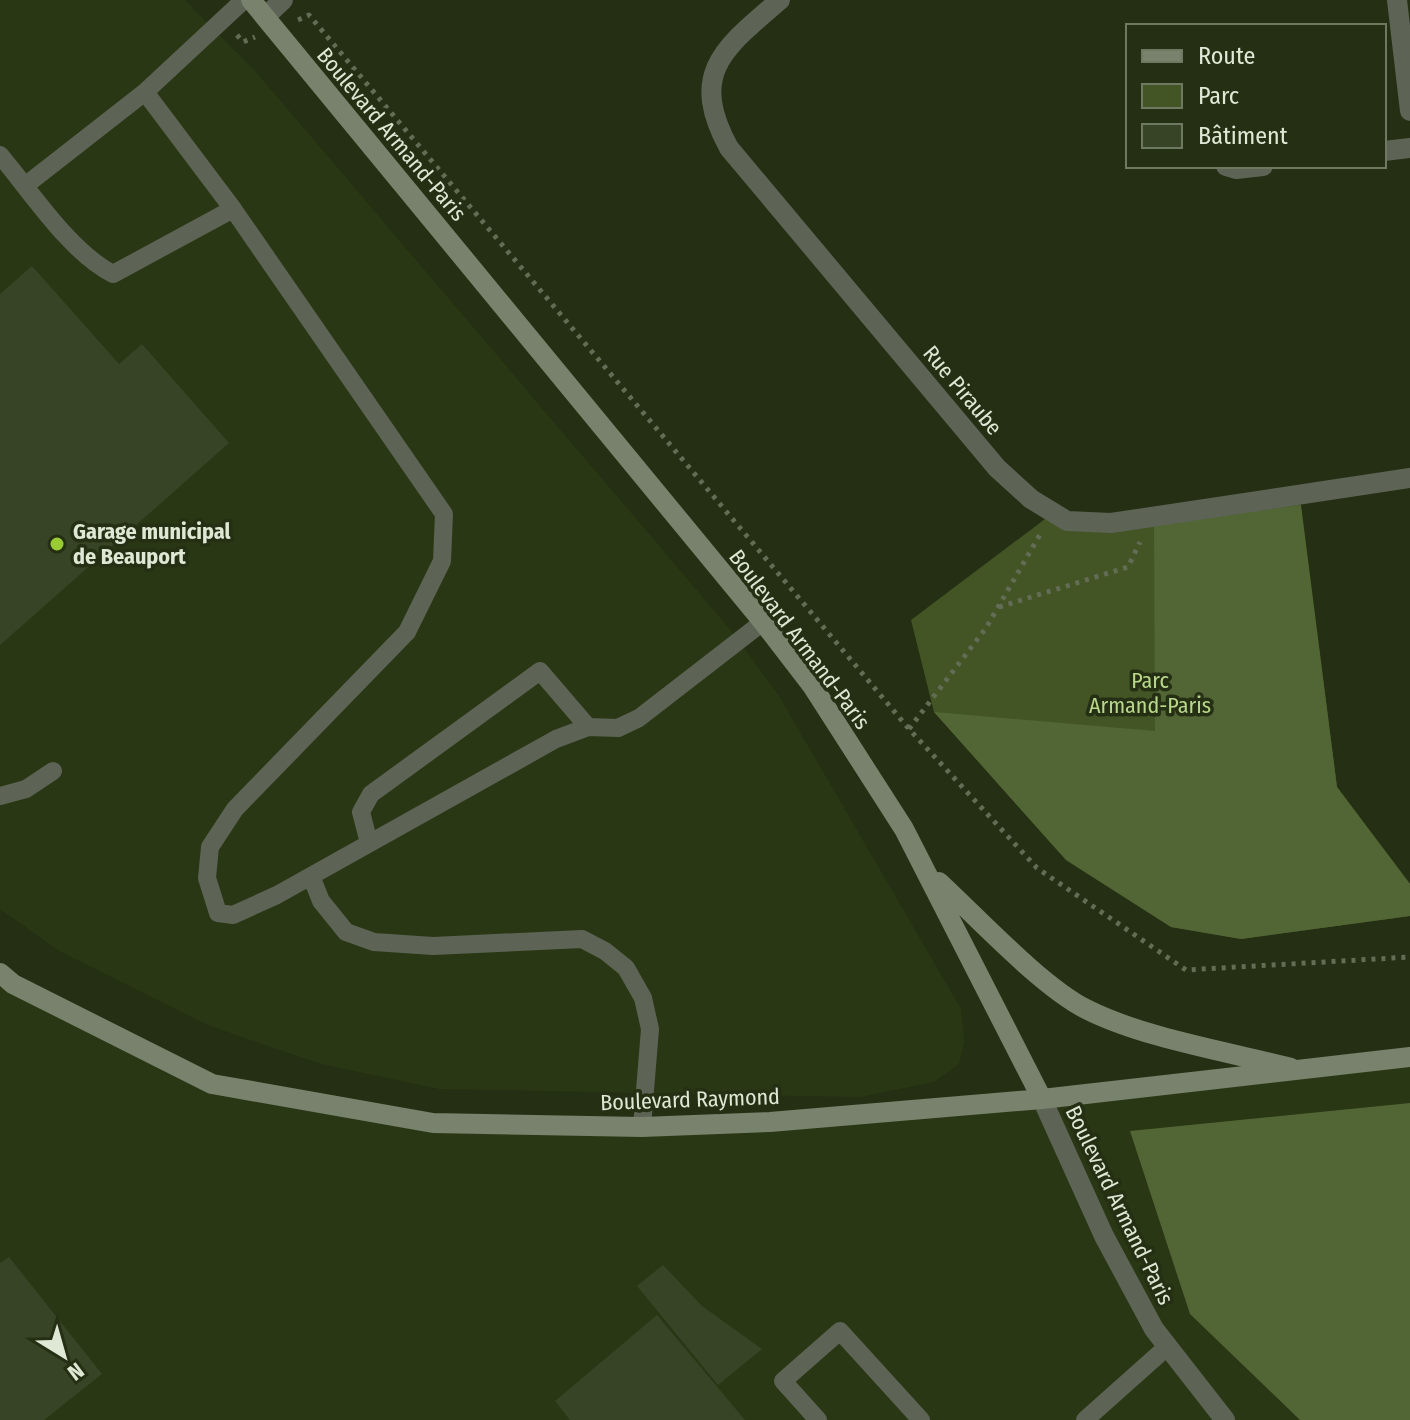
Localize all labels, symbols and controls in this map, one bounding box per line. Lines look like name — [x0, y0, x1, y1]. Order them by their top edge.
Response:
legend — [1126, 24, 1386, 168]
street label: Boulevard Armand-Paris — [311, 42, 472, 227]
text: Route — [1198, 42, 1255, 70]
text: Parc — [1198, 82, 1239, 110]
text: Bâtiment — [1198, 122, 1288, 150]
street label: Rue Piraube — [917, 340, 1008, 441]
place label: Garage municipal de Beauport — [73, 518, 231, 570]
marker: Garage municipal de Beauport — [48, 535, 66, 553]
street label: Boulevard Armand-Paris — [723, 544, 876, 735]
park label: Parc Armand-Paris — [1089, 667, 1211, 719]
street label: Boulevard Raymond — [600, 1083, 780, 1116]
street label: Boulevard Armand-Paris — [1060, 1101, 1179, 1309]
north arrow — [24, 1316, 104, 1396]
text: N — [62, 1357, 89, 1386]

